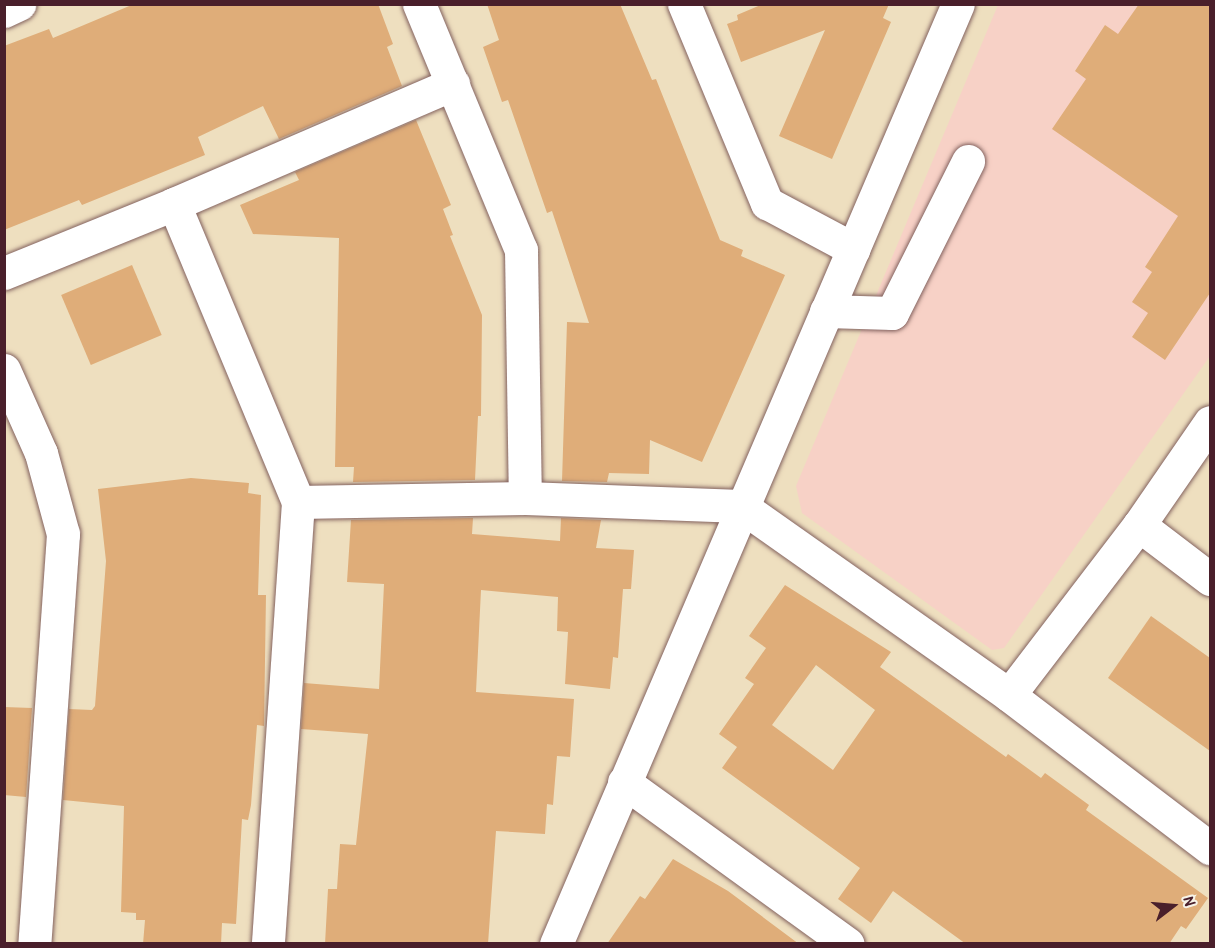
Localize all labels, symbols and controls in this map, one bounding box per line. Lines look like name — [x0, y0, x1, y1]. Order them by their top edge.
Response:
north arrow — [1143, 876, 1203, 936]
text: N — [1179, 894, 1202, 908]

